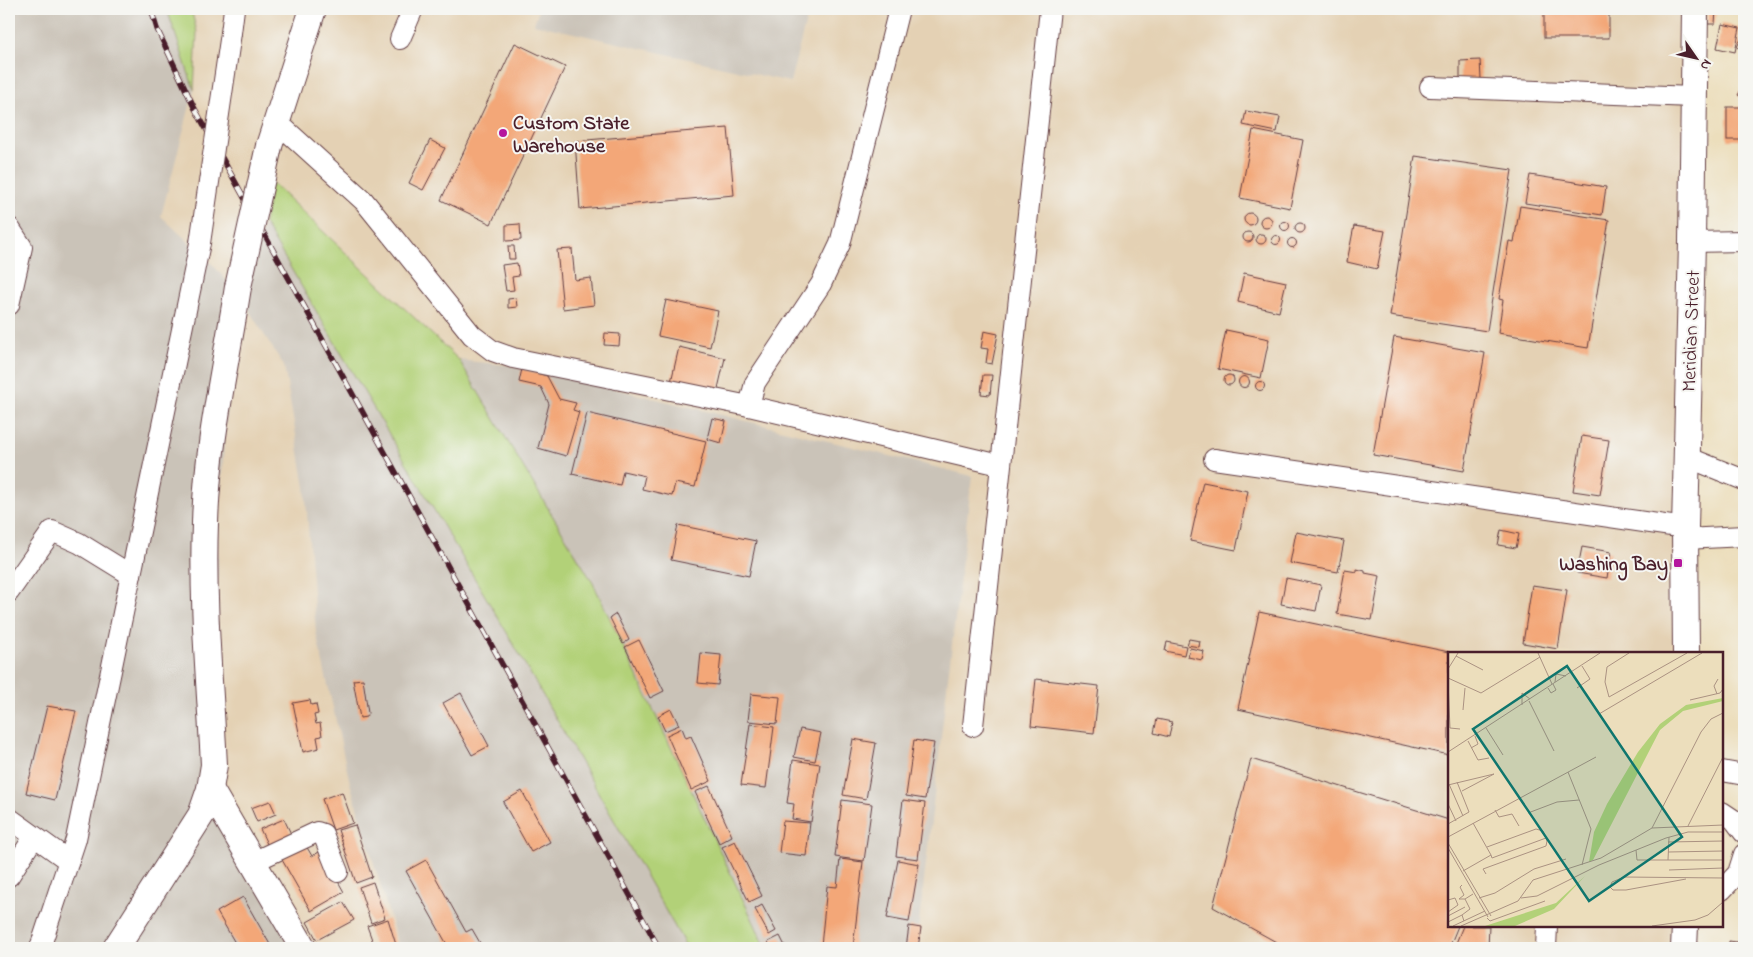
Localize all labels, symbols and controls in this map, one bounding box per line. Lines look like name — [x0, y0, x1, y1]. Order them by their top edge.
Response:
north arrow — [1670, 32, 1720, 82]
text: N — [1694, 55, 1717, 74]
place label: Custom State Warehouse — [513, 110, 630, 162]
marker: Custom State Warehouse — [497, 127, 509, 139]
street label: Meridian Street — [1676, 269, 1709, 392]
place label: Washing Bay — [1559, 551, 1668, 581]
marker: Washing Bay — [1672, 557, 1684, 569]
inset map — [1448, 652, 1723, 927]

